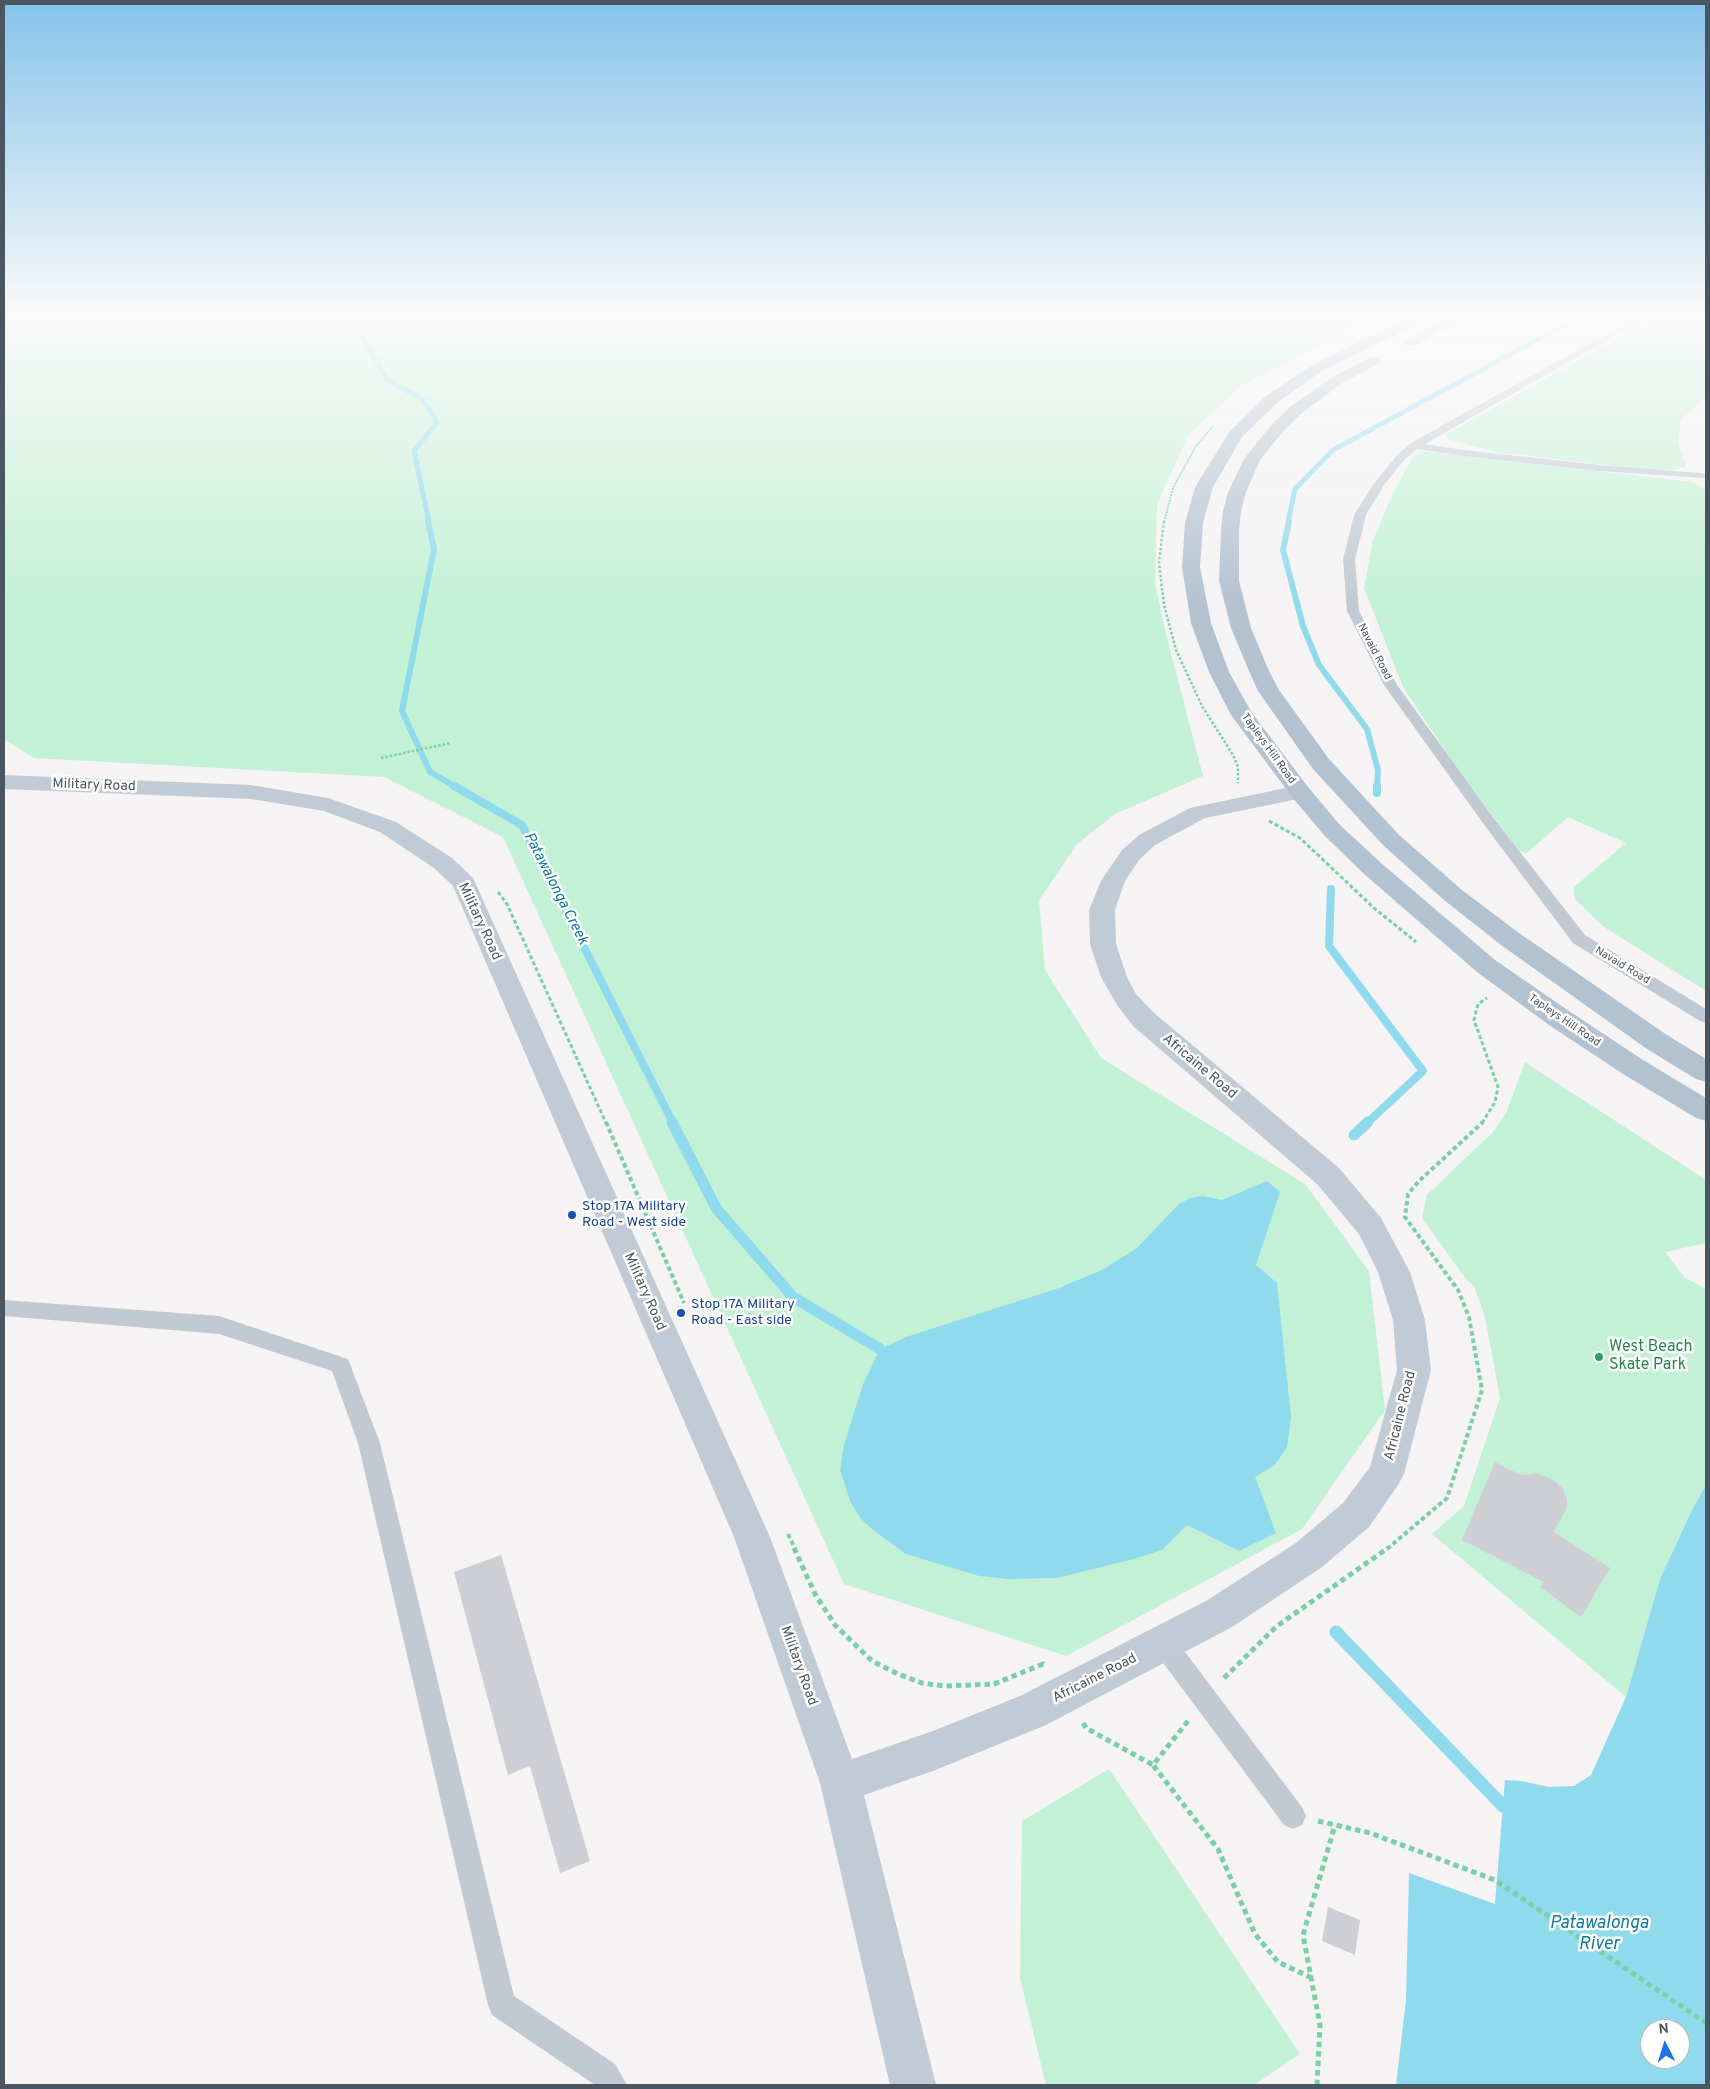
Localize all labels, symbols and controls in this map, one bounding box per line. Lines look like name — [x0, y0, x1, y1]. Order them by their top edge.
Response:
street label: Navaid Road — [1354, 622, 1394, 682]
street label: Tapleys Hill Road — [1238, 711, 1298, 787]
street label: Military Road — [52, 776, 136, 796]
water label: Patawalonga Creek — [519, 830, 591, 948]
street label: Military Road — [454, 881, 504, 963]
street label: Navaid Road — [1592, 945, 1652, 987]
street label: Tapleys Hill Road — [1525, 992, 1603, 1050]
street label: Africaine Road — [1158, 1031, 1240, 1103]
place label: Stop 17A Military Road - West side — [582, 1199, 686, 1232]
marker: Stop 17A Military Road - West side — [566, 1209, 578, 1221]
street label: Military Road — [619, 1250, 669, 1334]
place label: Stop 17A Military Road - East side — [691, 1297, 795, 1330]
marker: Stop 17A Military Road - East side — [675, 1307, 687, 1319]
place label: West Beach Skate Park — [1609, 1338, 1693, 1376]
marker: West Beach Skate Park — [1593, 1351, 1605, 1363]
street label: Africaine Road — [1382, 1369, 1420, 1463]
street label: Military Road — [776, 1624, 820, 1708]
street label: Africaine Road — [1050, 1651, 1140, 1707]
water label: Patawalonga River — [1549, 1913, 1649, 1956]
north arrow — [1640, 2019, 1690, 2069]
text: N — [1658, 2021, 1669, 2038]

